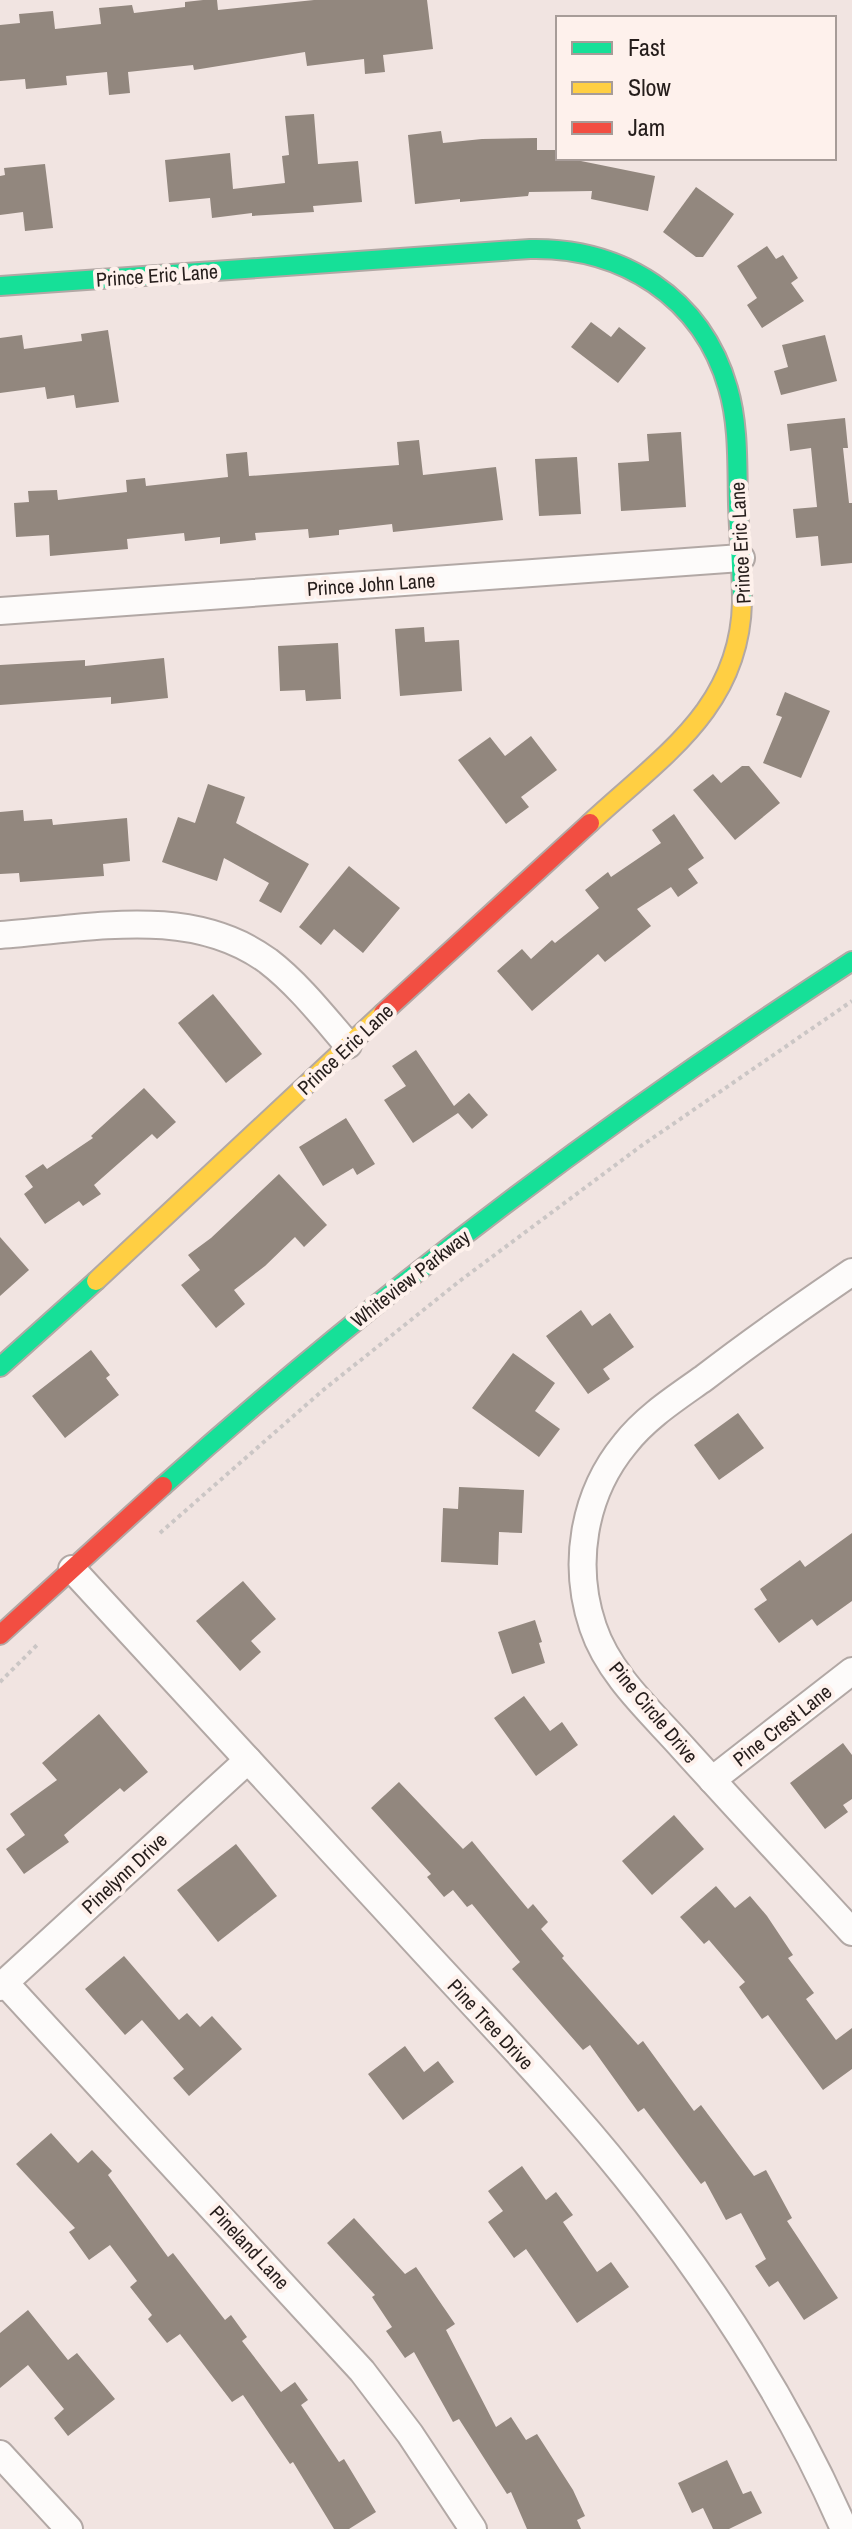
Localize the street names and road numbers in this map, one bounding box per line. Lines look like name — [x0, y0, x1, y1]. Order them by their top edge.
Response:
street label: Prince Eric Lane — [95, 257, 219, 293]
street label: Prince Eric Lane — [723, 481, 757, 605]
street label: Prince John Lane — [306, 566, 436, 602]
street label: Prince Eric Lane — [291, 997, 399, 1101]
street label: Whiteview Parkway — [345, 1223, 476, 1333]
street label: Pine Circle Drive — [604, 1655, 704, 1769]
street label: Pine Crest Lane — [727, 1678, 837, 1772]
street label: Pinelynn Drive — [75, 1826, 173, 1920]
street label: Pine Tree Drive — [442, 1973, 540, 2075]
street label: Pineland Lane — [204, 2199, 296, 2295]

